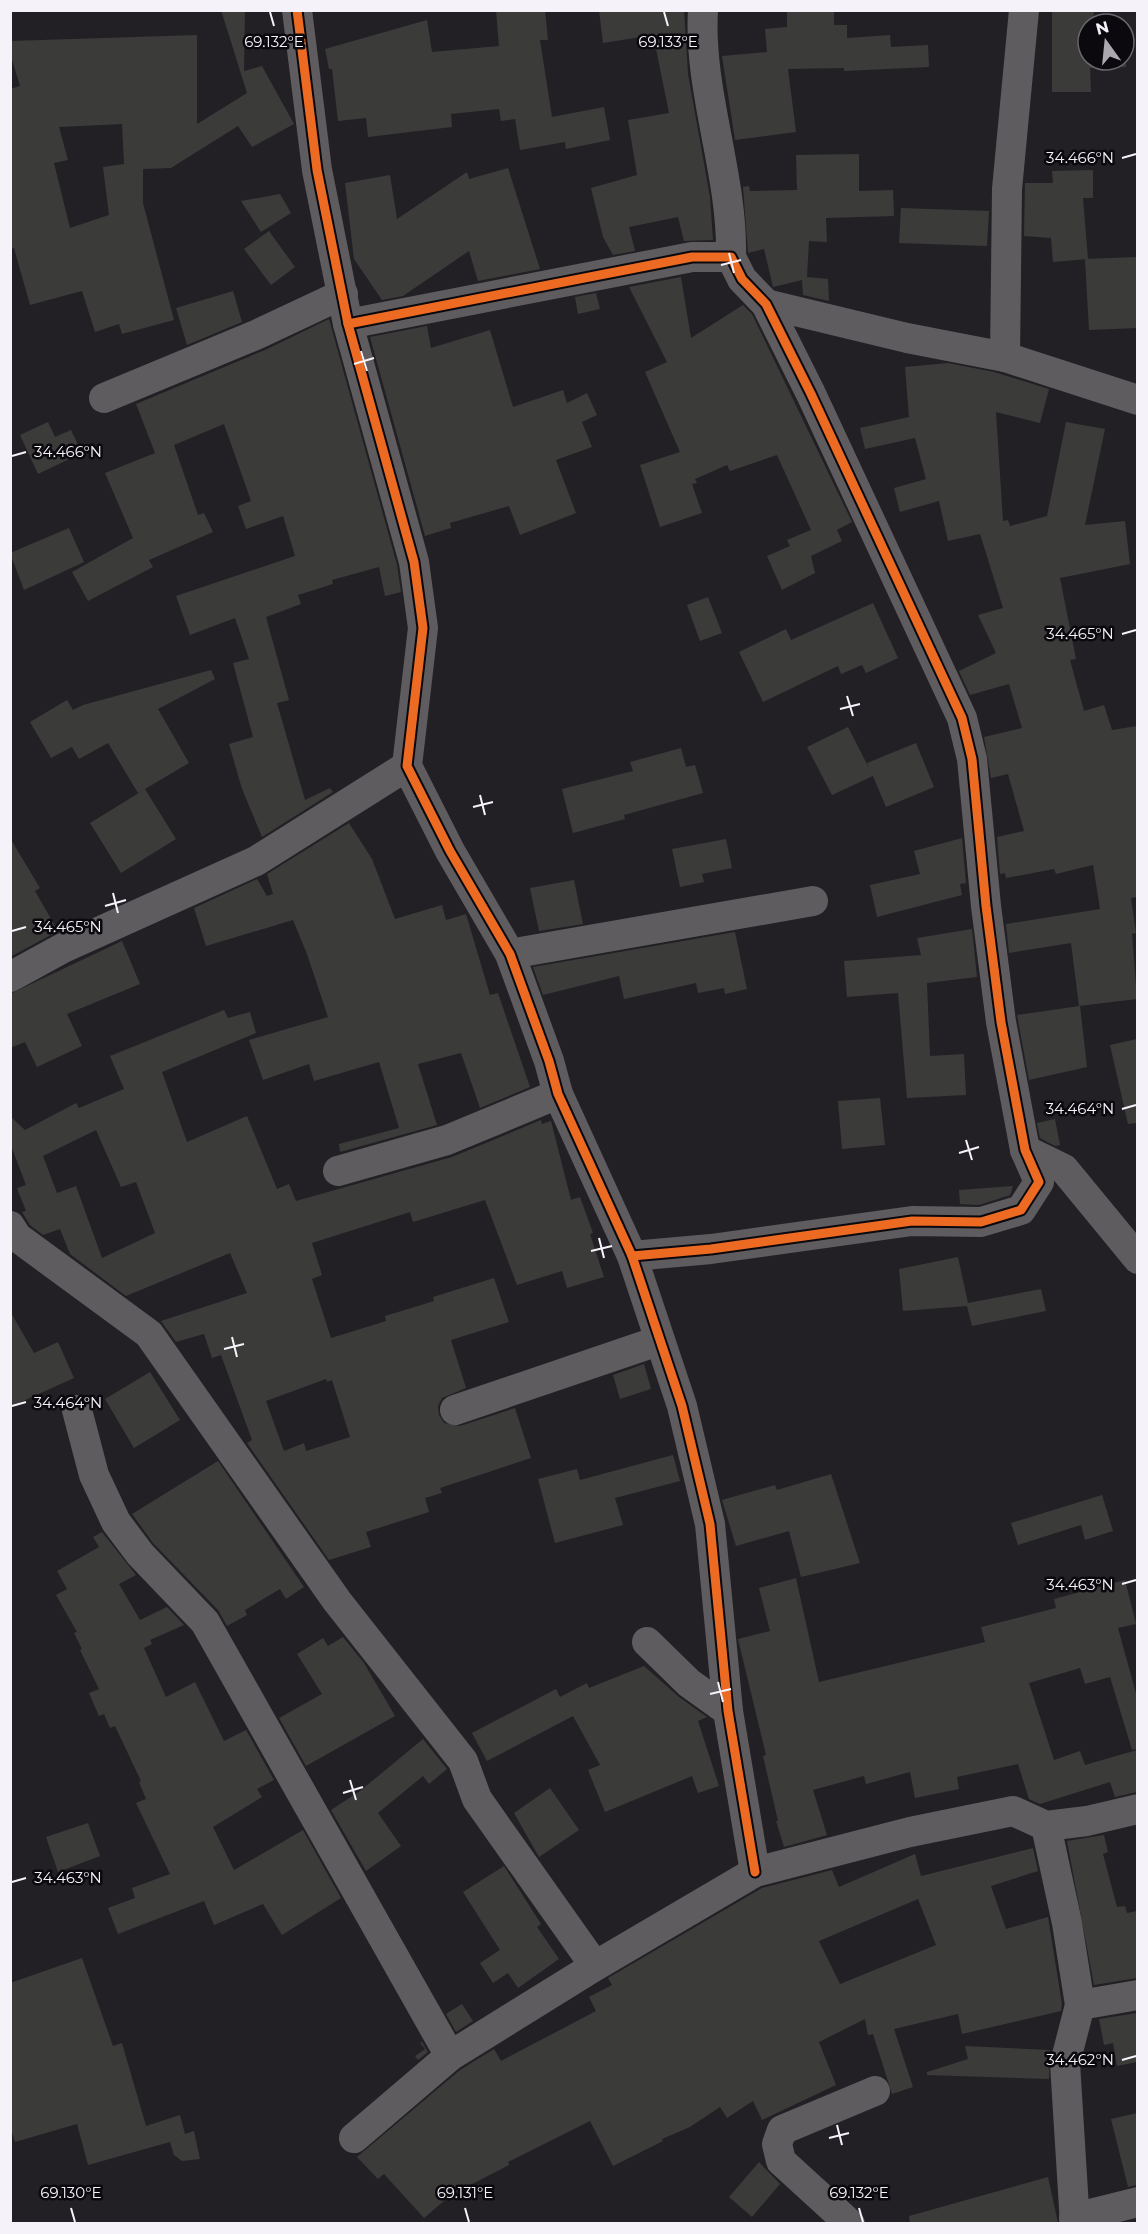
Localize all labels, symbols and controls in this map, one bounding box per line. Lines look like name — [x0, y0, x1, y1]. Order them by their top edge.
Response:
north arrow — [1076, 12, 1136, 72]
text: N — [1094, 17, 1111, 39]
text: 69.132°E — [244, 32, 304, 51]
text: 69.133°E — [638, 32, 698, 51]
text: 34.466°N — [1046, 148, 1114, 167]
text: 34.466°N — [34, 442, 102, 461]
text: 34.465°N — [1046, 624, 1114, 643]
text: 34.465°N — [34, 917, 102, 936]
text: 34.464°N — [1046, 1099, 1114, 1118]
text: 34.464°N — [34, 1393, 102, 1412]
text: 34.463°N — [1046, 1575, 1114, 1594]
text: 34.463°N — [34, 1868, 102, 1887]
text: 34.462°N — [1046, 2050, 1114, 2069]
text: 69.130°E — [40, 2183, 102, 2202]
text: 69.131°E — [437, 2183, 493, 2202]
text: 69.132°E — [829, 2183, 889, 2202]

